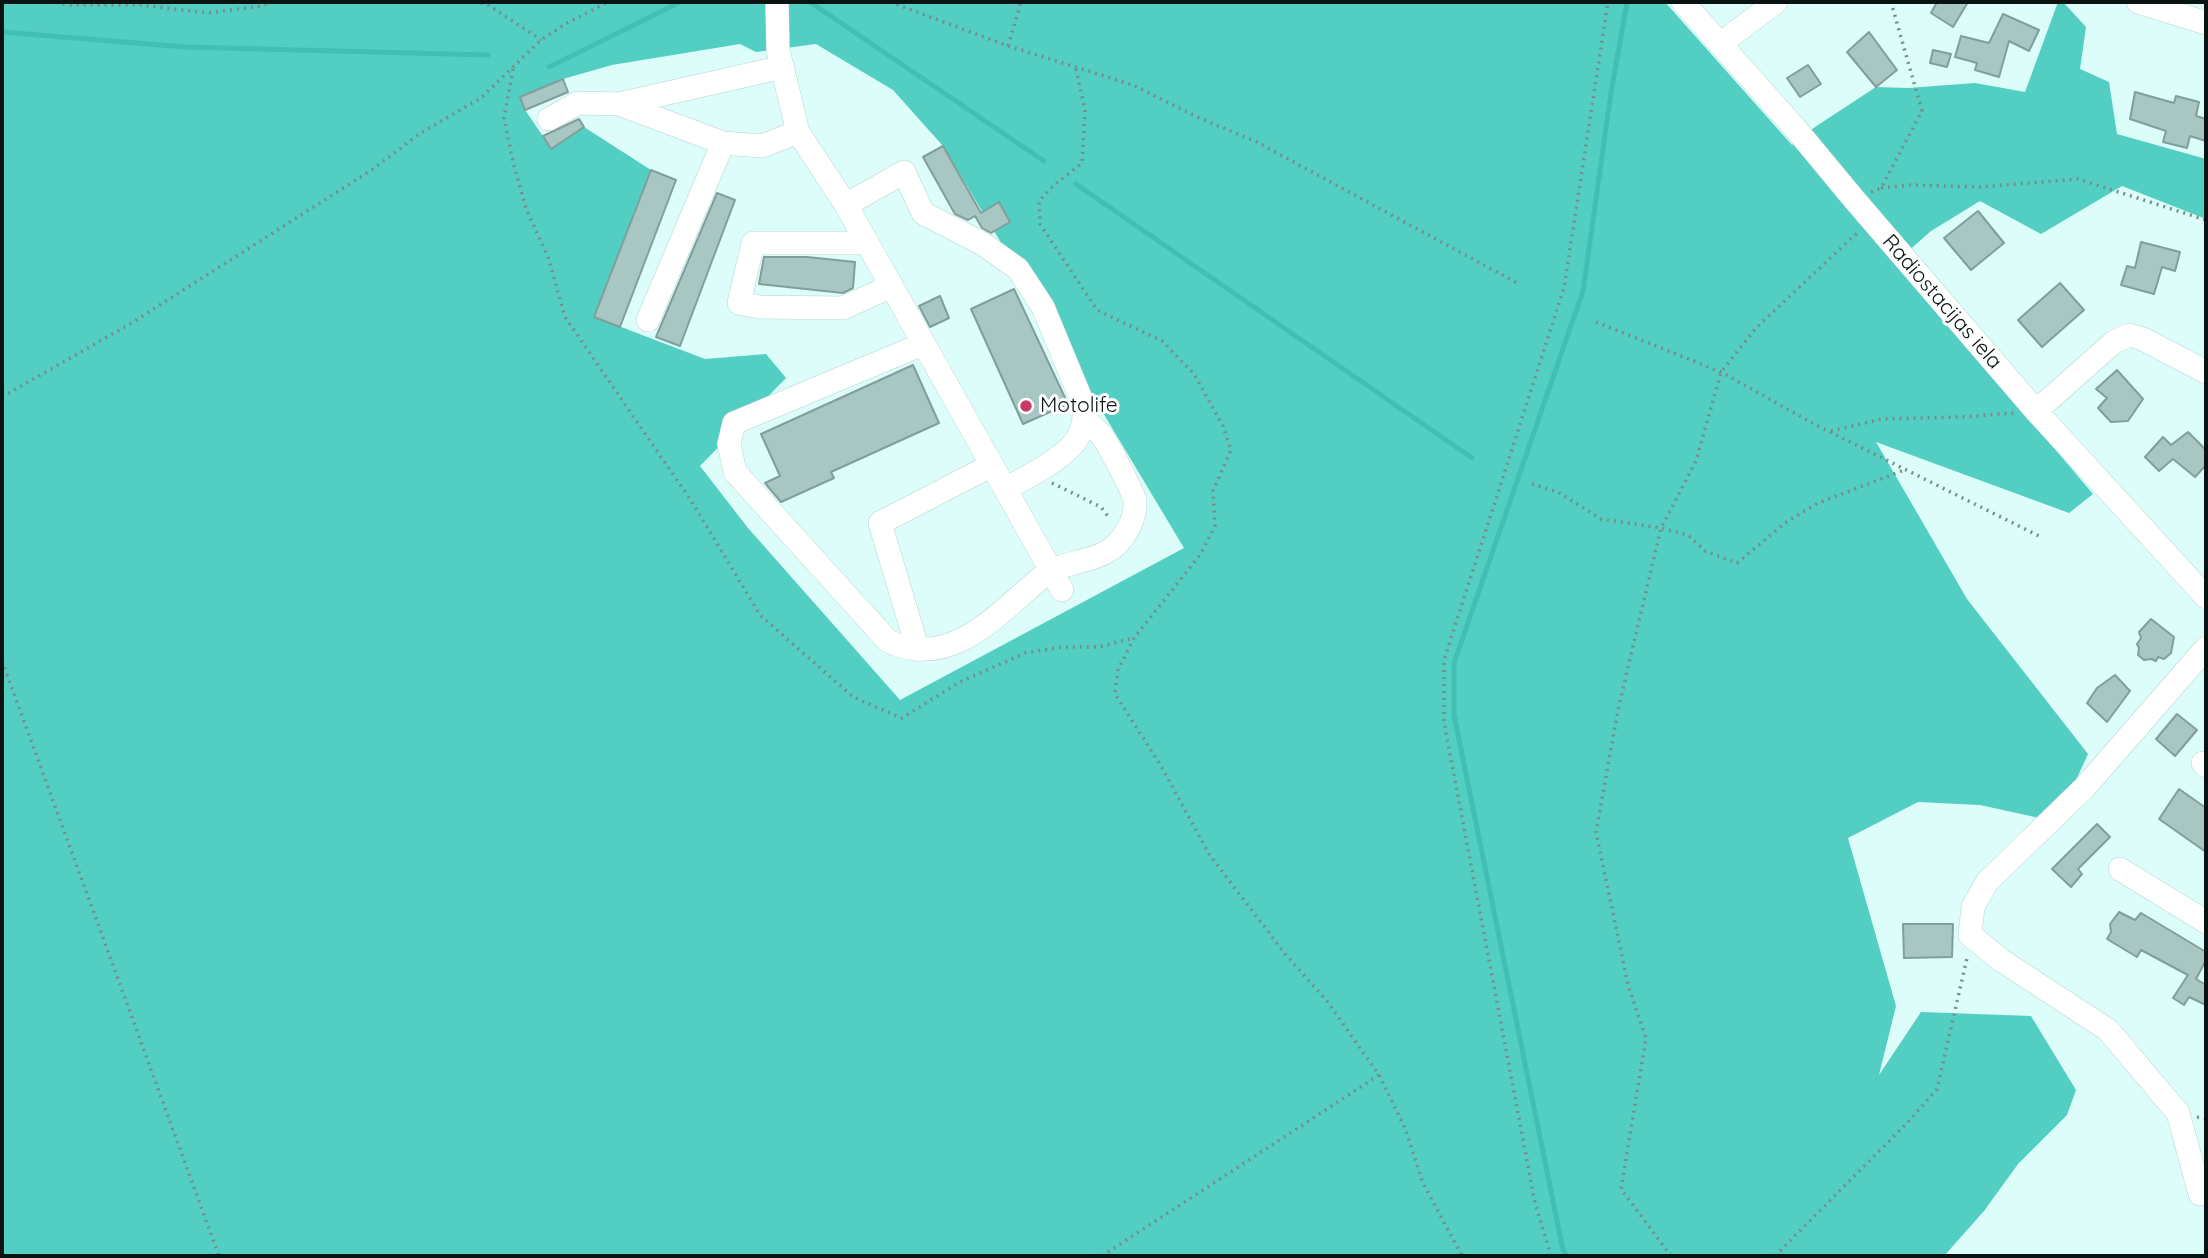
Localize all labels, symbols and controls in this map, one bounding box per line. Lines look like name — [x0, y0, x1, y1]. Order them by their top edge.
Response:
street label: Radiostacijas iela — [1877, 230, 2007, 374]
place label: Motolife — [1040, 393, 1118, 419]
marker: Motolife — [1018, 398, 1034, 414]

